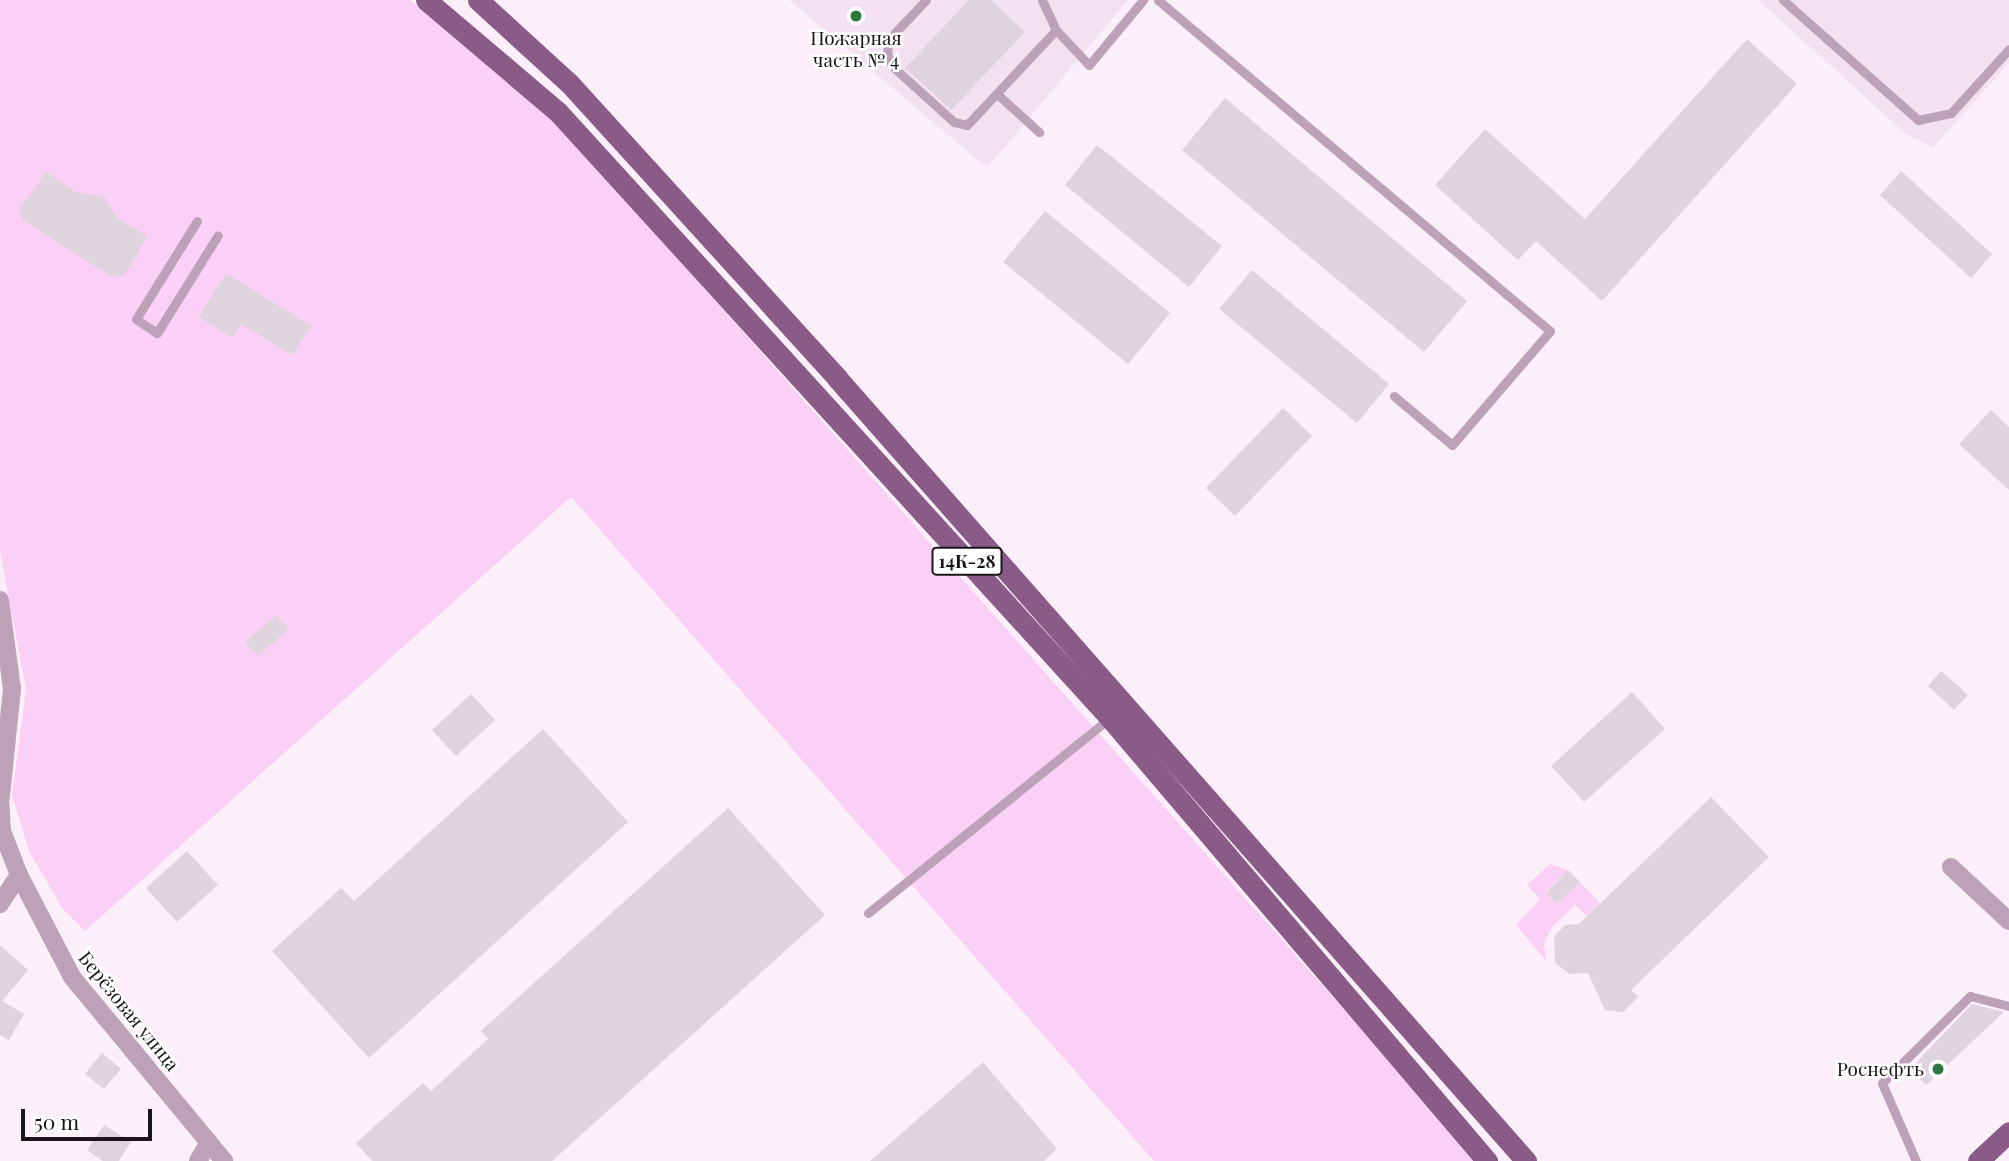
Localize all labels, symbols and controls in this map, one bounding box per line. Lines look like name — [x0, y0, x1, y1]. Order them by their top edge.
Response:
marker: Пожарная часть № 4 — [848, 8, 864, 24]
place label: Пожарная часть № 4 — [810, 27, 902, 71]
road number: 14К-28 — [930, 546, 1004, 576]
street label: Берёзовая улица — [74, 947, 184, 1075]
place label: Роснефть — [1837, 1058, 1924, 1080]
marker: Роснефть — [1930, 1061, 1946, 1077]
scale bar — [24, 1094, 156, 1138]
text: 50 m — [34, 1107, 79, 1135]

